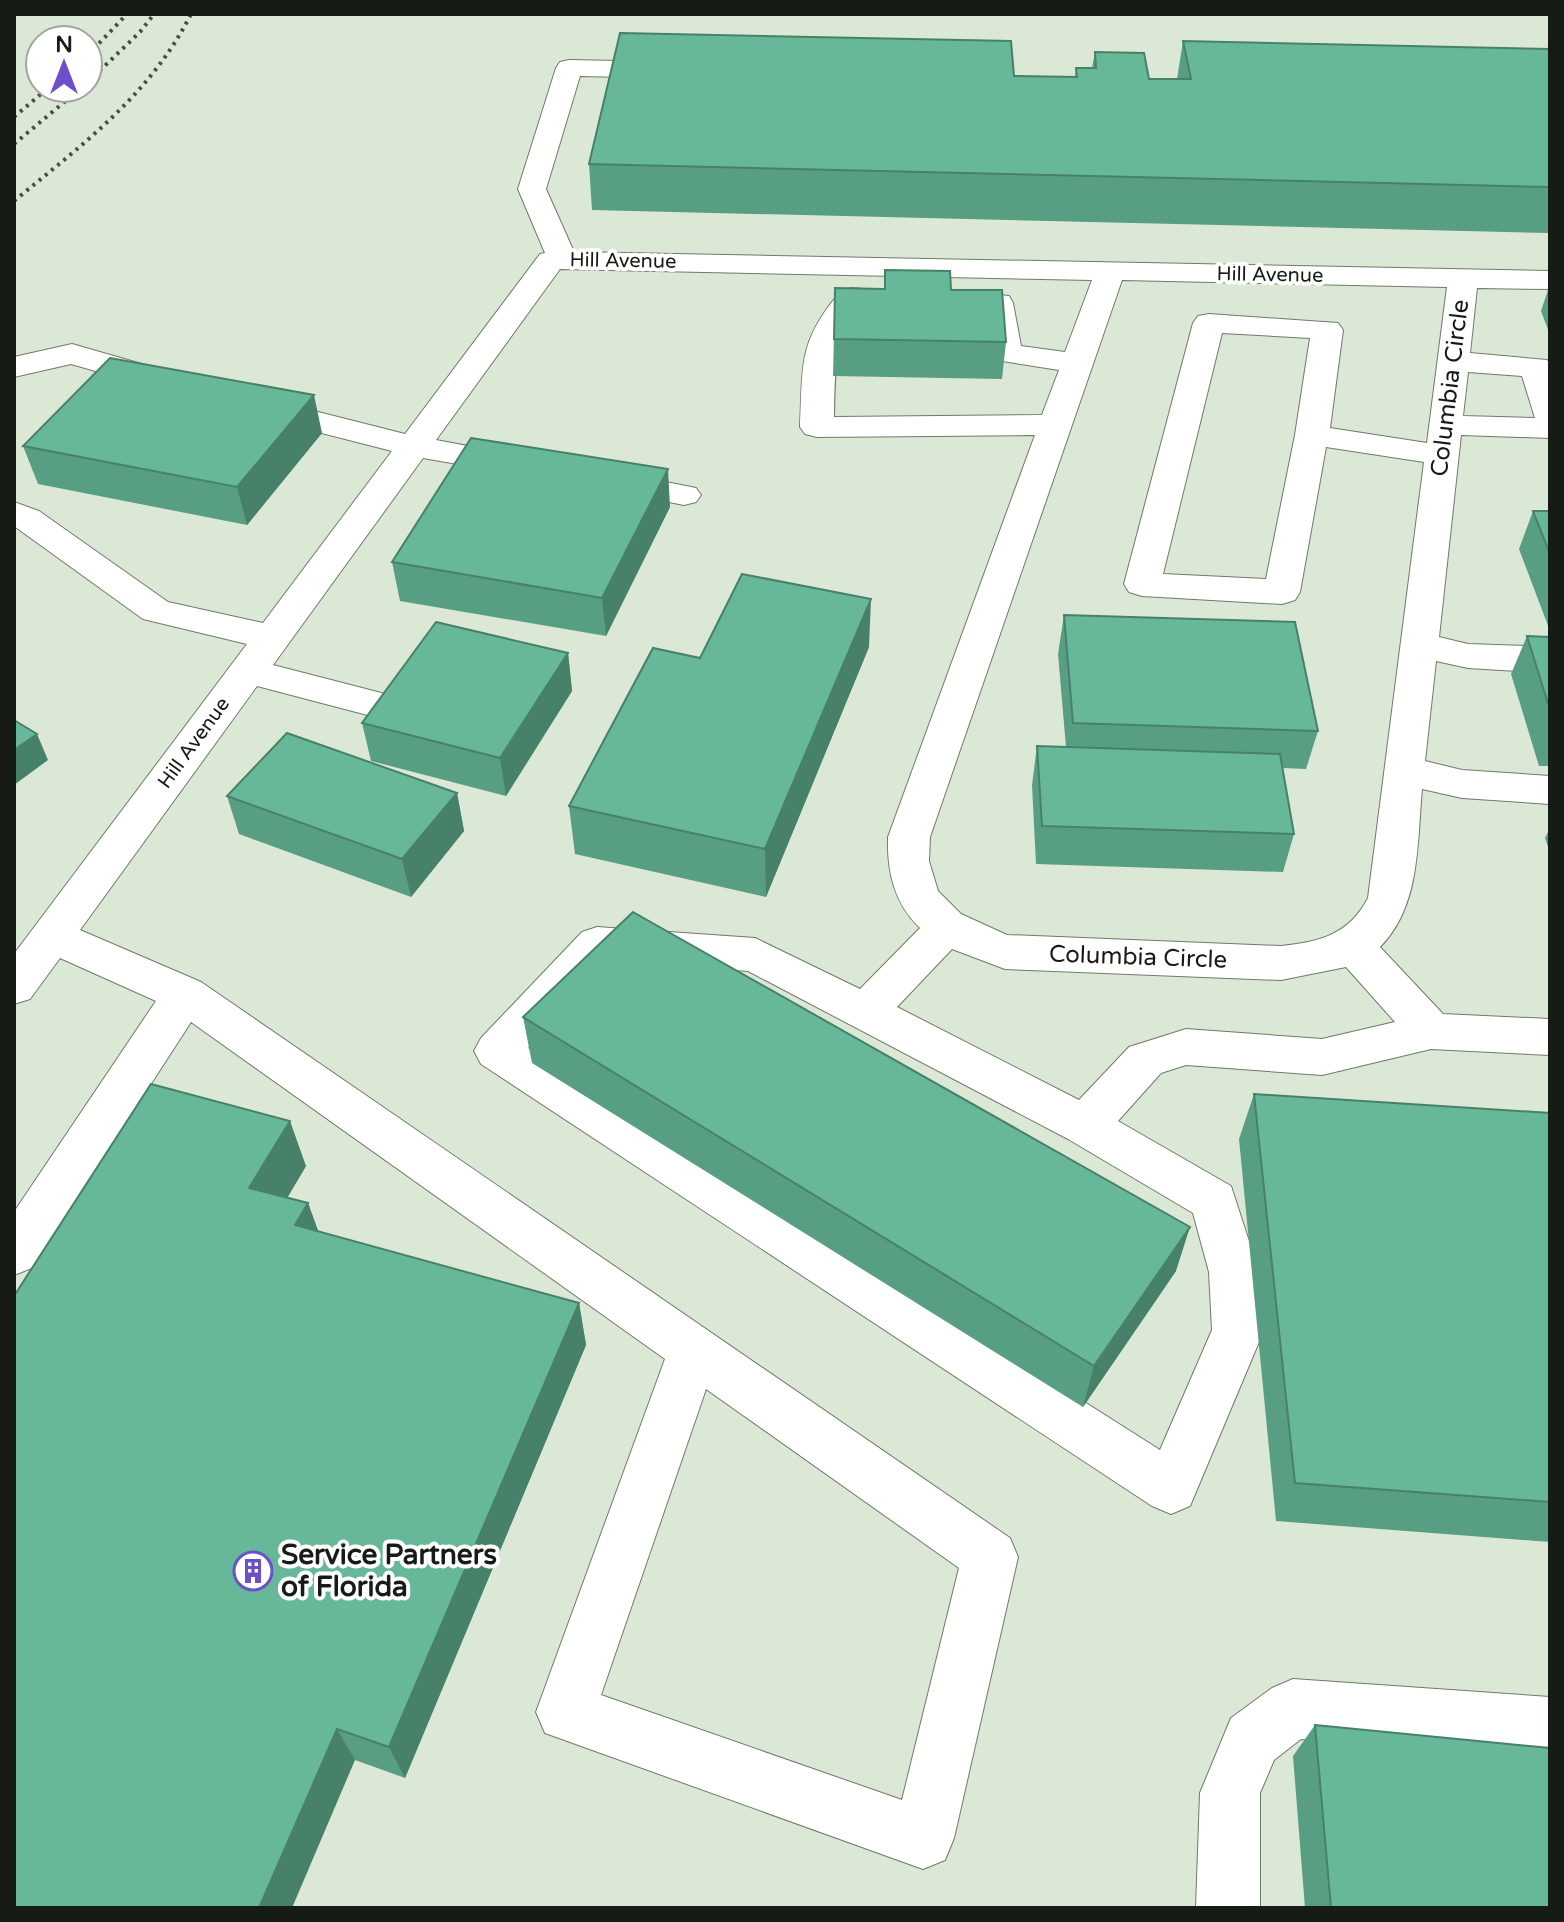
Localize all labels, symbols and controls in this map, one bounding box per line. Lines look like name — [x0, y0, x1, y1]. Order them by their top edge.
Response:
north arrow — [24, 24, 104, 104]
text: N — [55, 32, 73, 58]
street label: Hill Avenue — [569, 248, 677, 274]
street label: Hill Avenue — [1216, 262, 1324, 288]
street label: Columbia Circle — [1425, 298, 1475, 478]
street label: Hill Avenue — [153, 693, 235, 793]
street label: Columbia Circle — [1048, 939, 1228, 975]
place label: Service Partners of Florida — [281, 1538, 497, 1604]
building icon: Service Partners of Florida — [232, 1550, 274, 1592]

